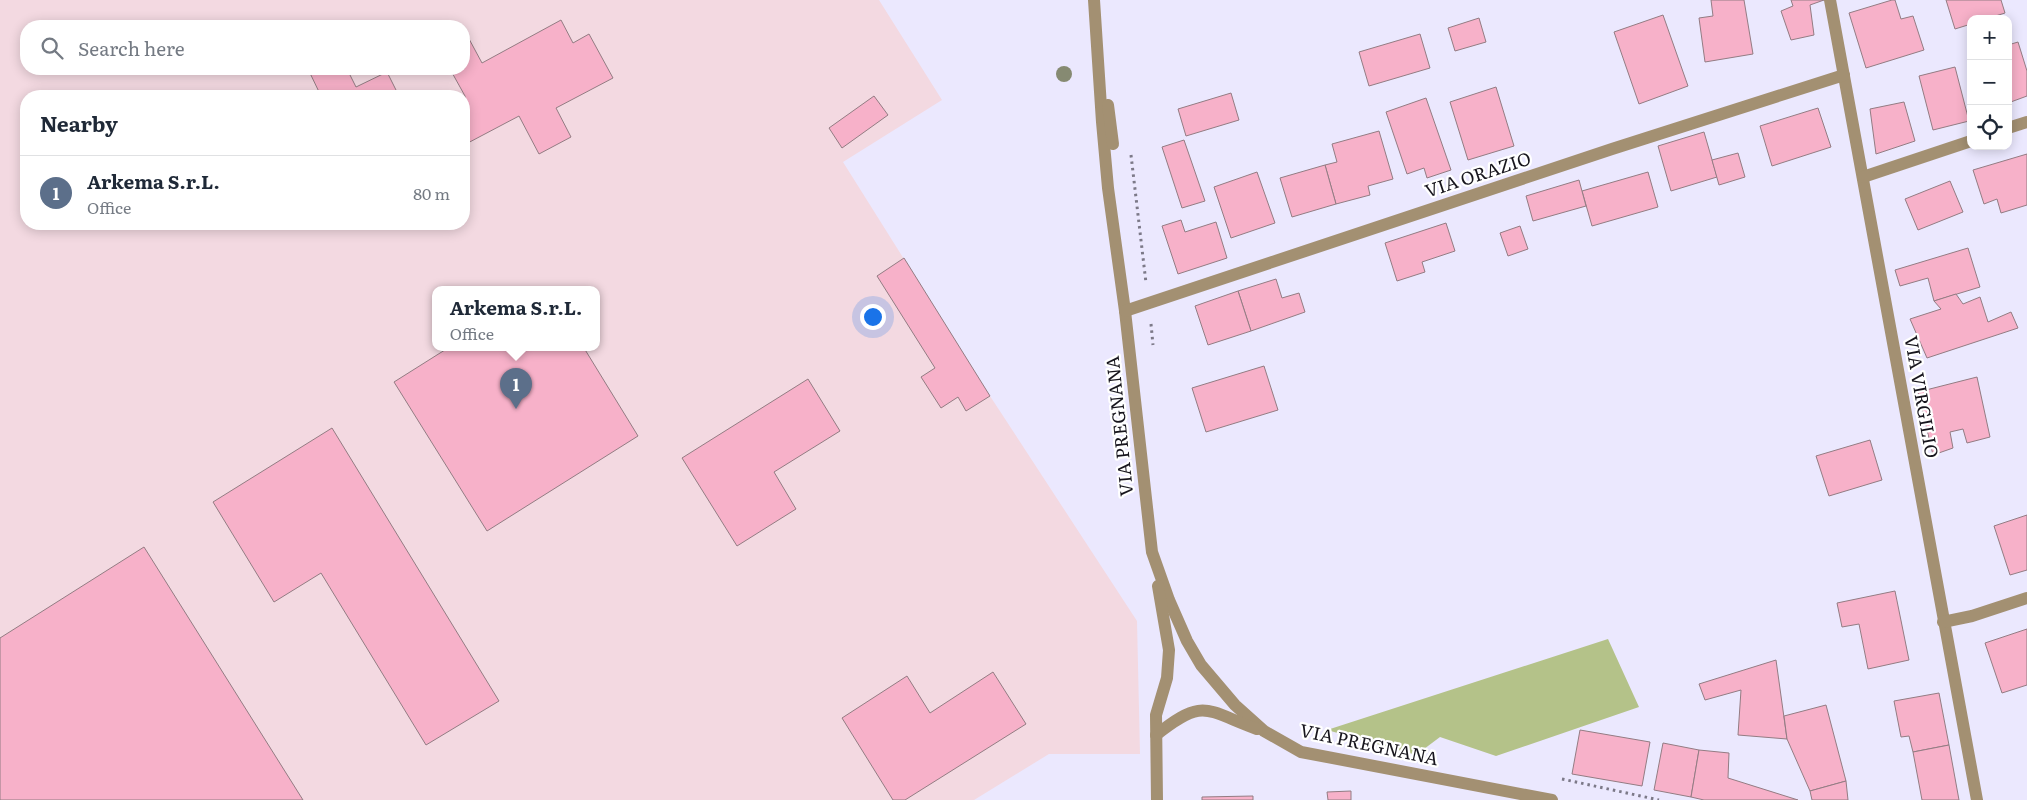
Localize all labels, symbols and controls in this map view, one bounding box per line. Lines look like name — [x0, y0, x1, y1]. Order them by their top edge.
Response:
map controls — [1967, 15, 2012, 150]
button: + — [1967, 15, 2012, 60]
search box — [20, 20, 470, 75]
icon: search — [38, 34, 66, 62]
text: Search here — [78, 34, 185, 62]
button: − — [1967, 60, 2012, 105]
button: locate — [1967, 105, 2012, 150]
text: Nearby — [40, 107, 118, 138]
street label: VIA ORAZIO — [1421, 144, 1534, 203]
text: Arkema S.r.L. — [87, 167, 220, 195]
text: 1 — [53, 181, 59, 205]
text: 80 m — [413, 181, 450, 205]
text: Office — [87, 195, 131, 219]
popup — [432, 286, 600, 351]
text: Arkema S.r.L. — [450, 293, 582, 321]
your location — [860, 304, 886, 330]
text: Office — [450, 321, 494, 345]
street label: VIA VIRGILIO — [1898, 333, 1947, 460]
street label: VIA PREGNANA — [1098, 355, 1139, 498]
pin: 1 — [500, 368, 532, 409]
street label: VIA PREGNANA — [1297, 716, 1441, 771]

